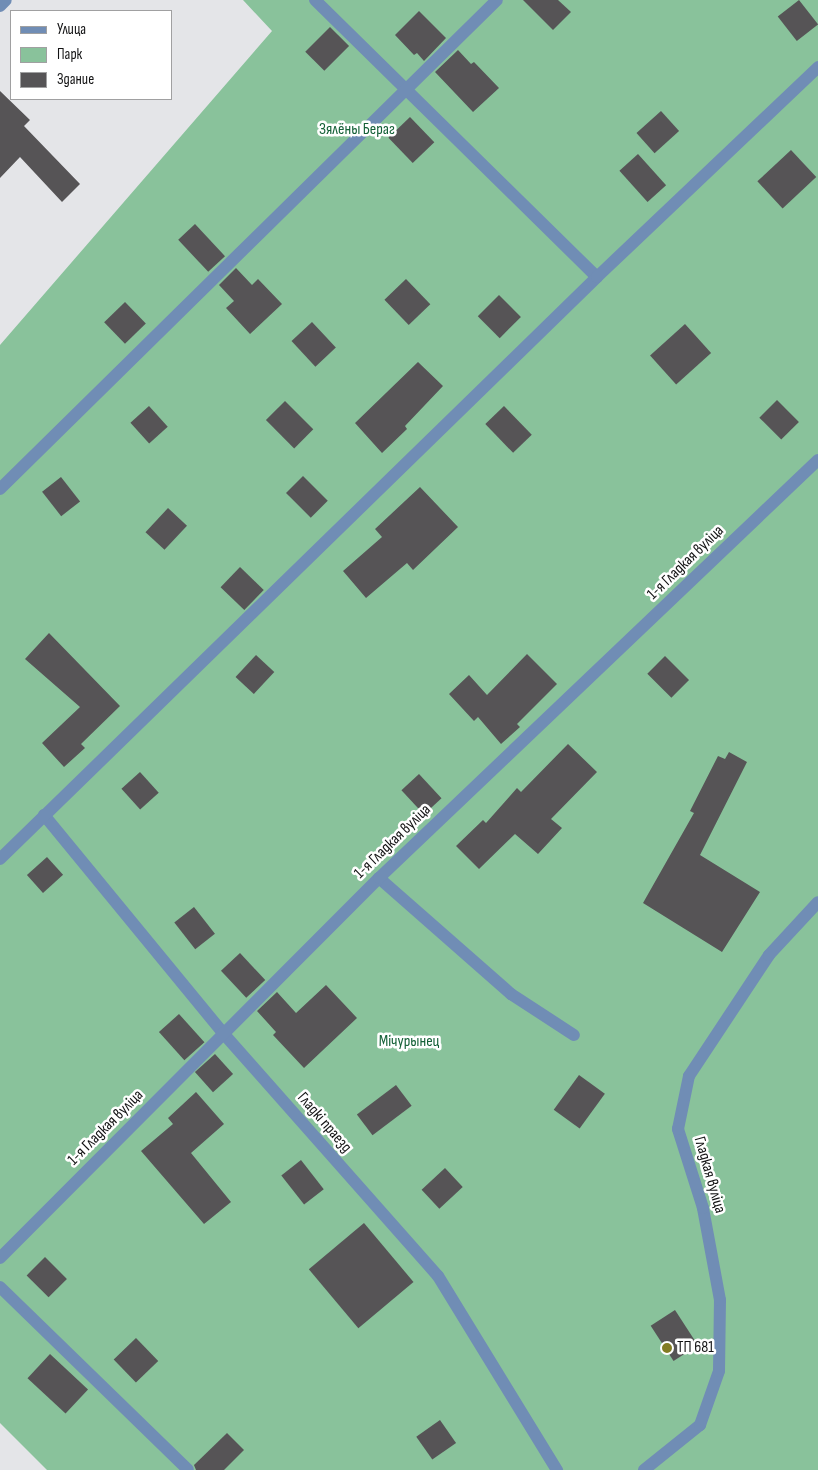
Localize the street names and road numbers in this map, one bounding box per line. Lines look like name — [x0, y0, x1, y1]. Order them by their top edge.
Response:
street label: 1-я Гладкая вуліца — [644, 522, 728, 604]
street label: 1-я Гладкая вуліца — [351, 801, 435, 883]
street label: 1-я Гладкая вуліца — [64, 1086, 148, 1170]
street label: Гладкі праезд — [293, 1089, 355, 1157]
street label: Гладкая вуліца — [689, 1135, 729, 1215]

